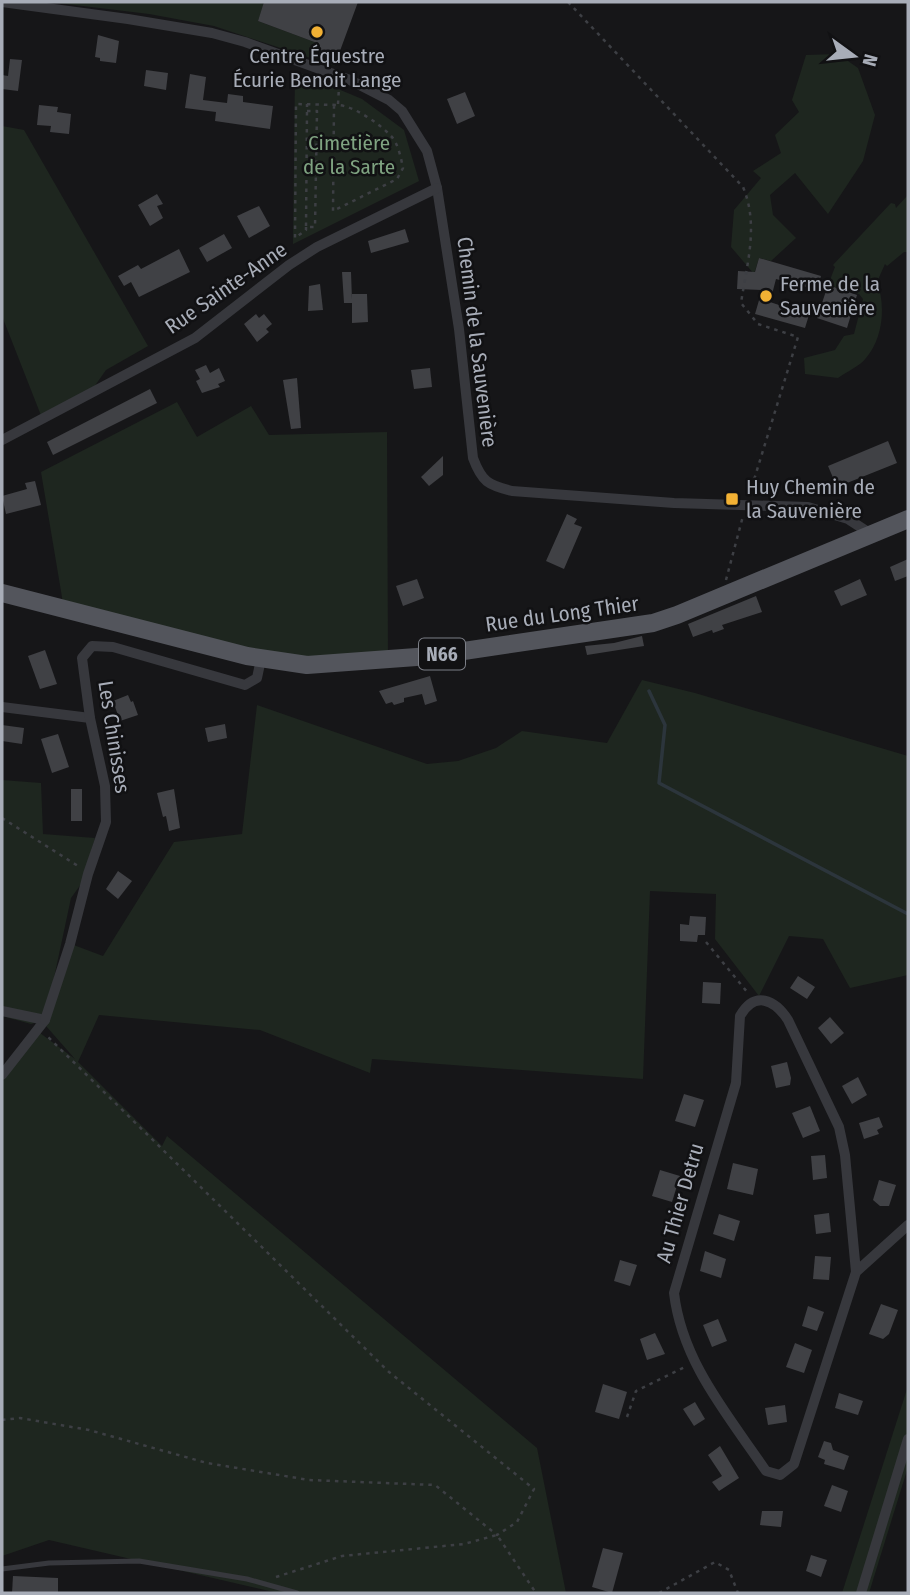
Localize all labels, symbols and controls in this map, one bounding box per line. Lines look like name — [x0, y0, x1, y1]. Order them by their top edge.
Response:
north arrow — [819, 21, 889, 91]
marker: Centre Équestre Écurie Benoit Lange — [309, 24, 325, 40]
place label: Centre Équestre Écurie Benoit Lange — [233, 43, 401, 93]
text: N — [857, 52, 883, 69]
park label: Cimetière de la Sarte — [303, 130, 395, 180]
street label: Chemin de la Sauvenière — [451, 235, 503, 449]
street label: Rue Sainte-Anne — [160, 236, 292, 340]
place label: Ferme de la Sauvenière — [780, 271, 880, 321]
marker: Ferme de la Sauvenière — [758, 288, 774, 304]
place label: Huy Chemin de la Sauvenière — [746, 474, 875, 524]
marker: Huy Chemin de la Sauvenière — [724, 491, 740, 507]
street label: Rue du Long Thier — [484, 590, 641, 638]
road number: N66 — [419, 638, 465, 670]
street label: Les Chinisses — [92, 679, 136, 795]
street label: Au Thier Detru — [650, 1140, 710, 1266]

